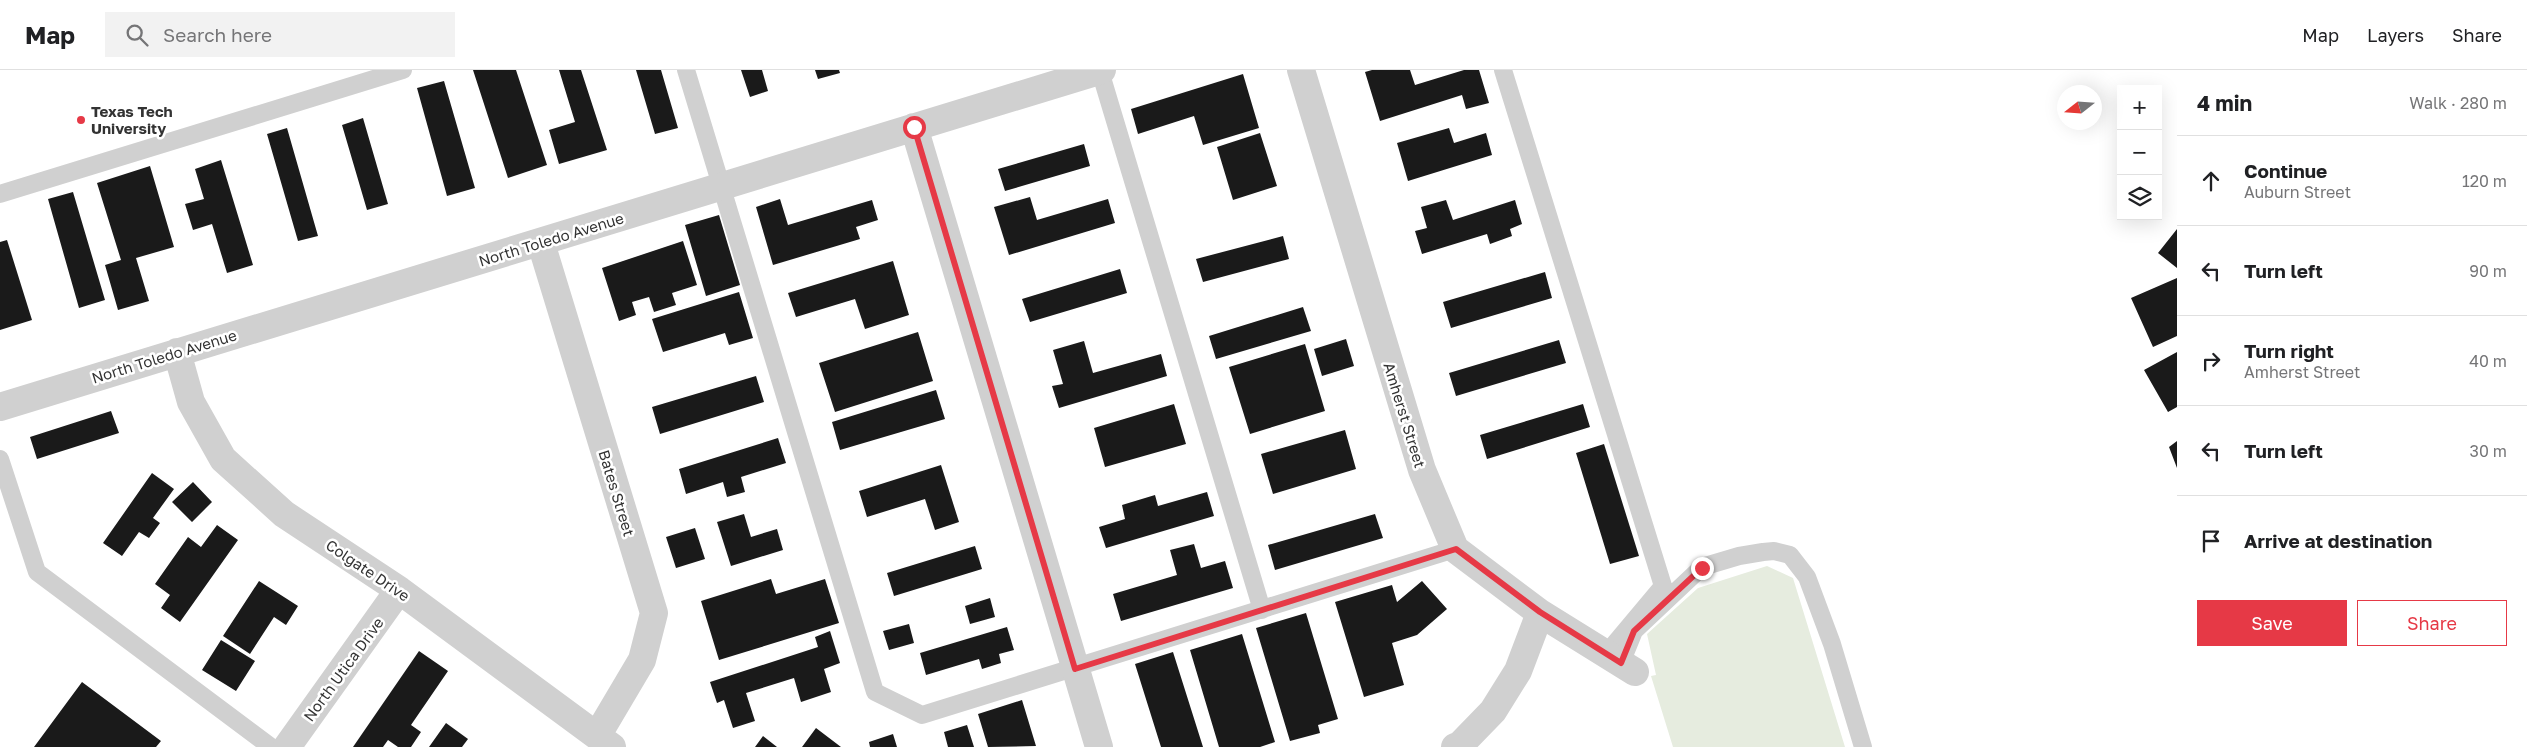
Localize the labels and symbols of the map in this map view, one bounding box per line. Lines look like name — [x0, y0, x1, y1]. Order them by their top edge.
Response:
north arrow — [2057, 85, 2102, 130]
place label: Texas Tech University — [91, 102, 173, 137]
marker: Texas Tech University — [75, 114, 87, 126]
route start — [903, 116, 926, 139]
street label: North Toledo Avenue — [476, 208, 626, 270]
street label: North Toledo Avenue — [89, 325, 239, 387]
street label: Amherst Street — [1380, 360, 1430, 470]
street label: Bates Street — [595, 448, 639, 538]
street label: Colgate Drive — [323, 535, 413, 605]
route end — [1691, 557, 1714, 580]
street label: North Utica Drive — [299, 613, 387, 724]

